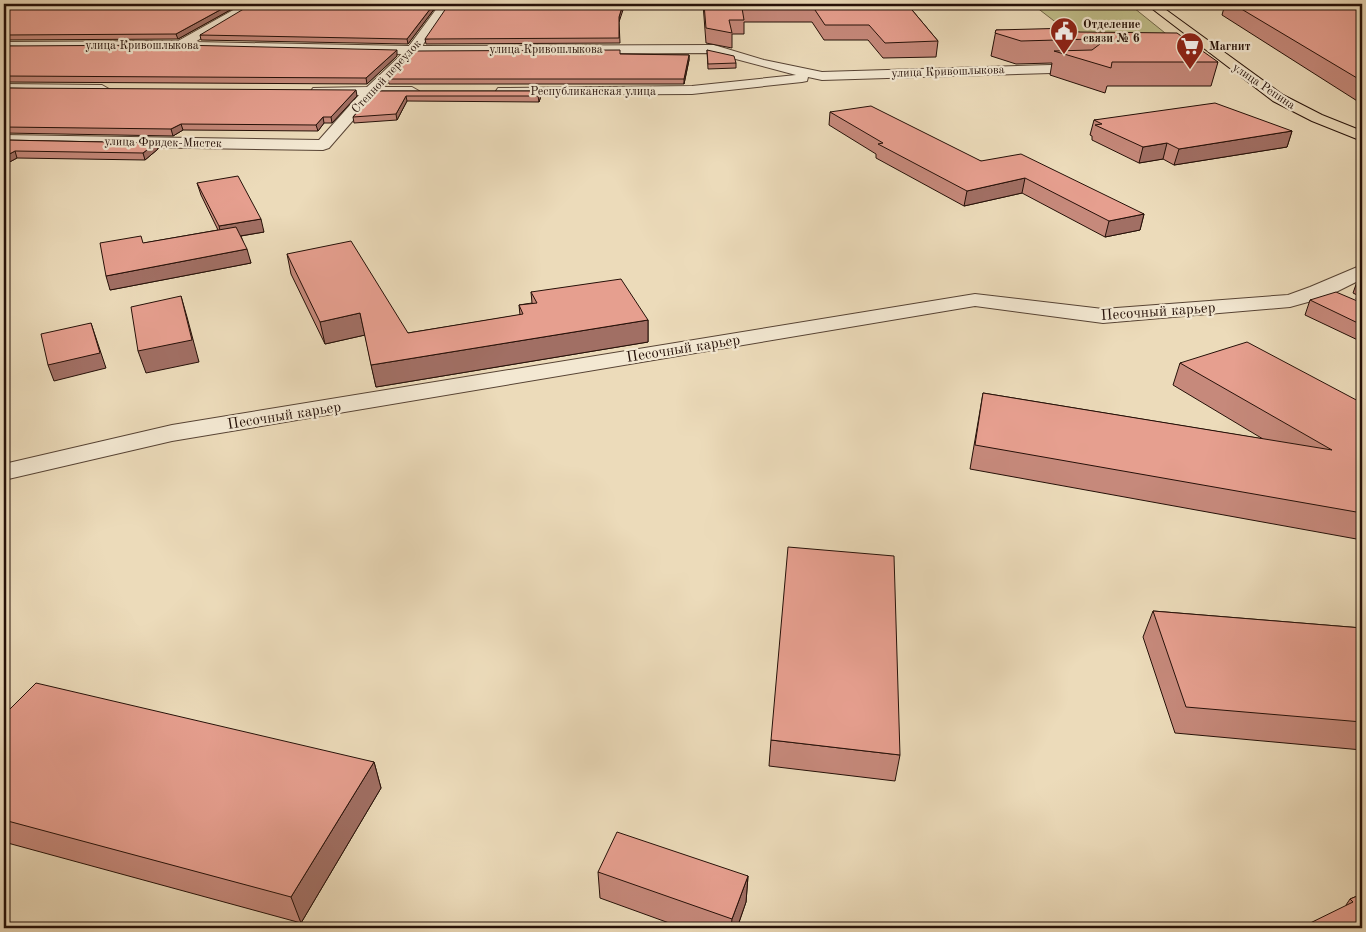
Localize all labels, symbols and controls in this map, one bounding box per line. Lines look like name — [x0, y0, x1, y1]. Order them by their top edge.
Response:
public building icon: Отделение связи № 6 — [1049, 16, 1079, 55]
place label: Отделение связи № 6 — [1083, 19, 1141, 45]
supermarket icon: Магнит — [1175, 31, 1205, 70]
street label: Степной переулок — [350, 38, 424, 116]
street label: улица Кривошлыкова — [85, 40, 199, 52]
place label: Магнит — [1209, 41, 1251, 53]
street label: улица Кривошлыкова — [489, 44, 603, 56]
street label: улица Репина — [1230, 62, 1297, 112]
street label: улица Кривошлыкова — [891, 64, 1005, 80]
street label: Республиканская улица — [530, 86, 656, 98]
street label: улица Фридек-Мистек — [104, 136, 222, 150]
street label: Песочный карьер — [1100, 301, 1216, 324]
street label: Песочный карьер — [625, 333, 741, 366]
street label: Песочный карьер — [226, 400, 342, 433]

